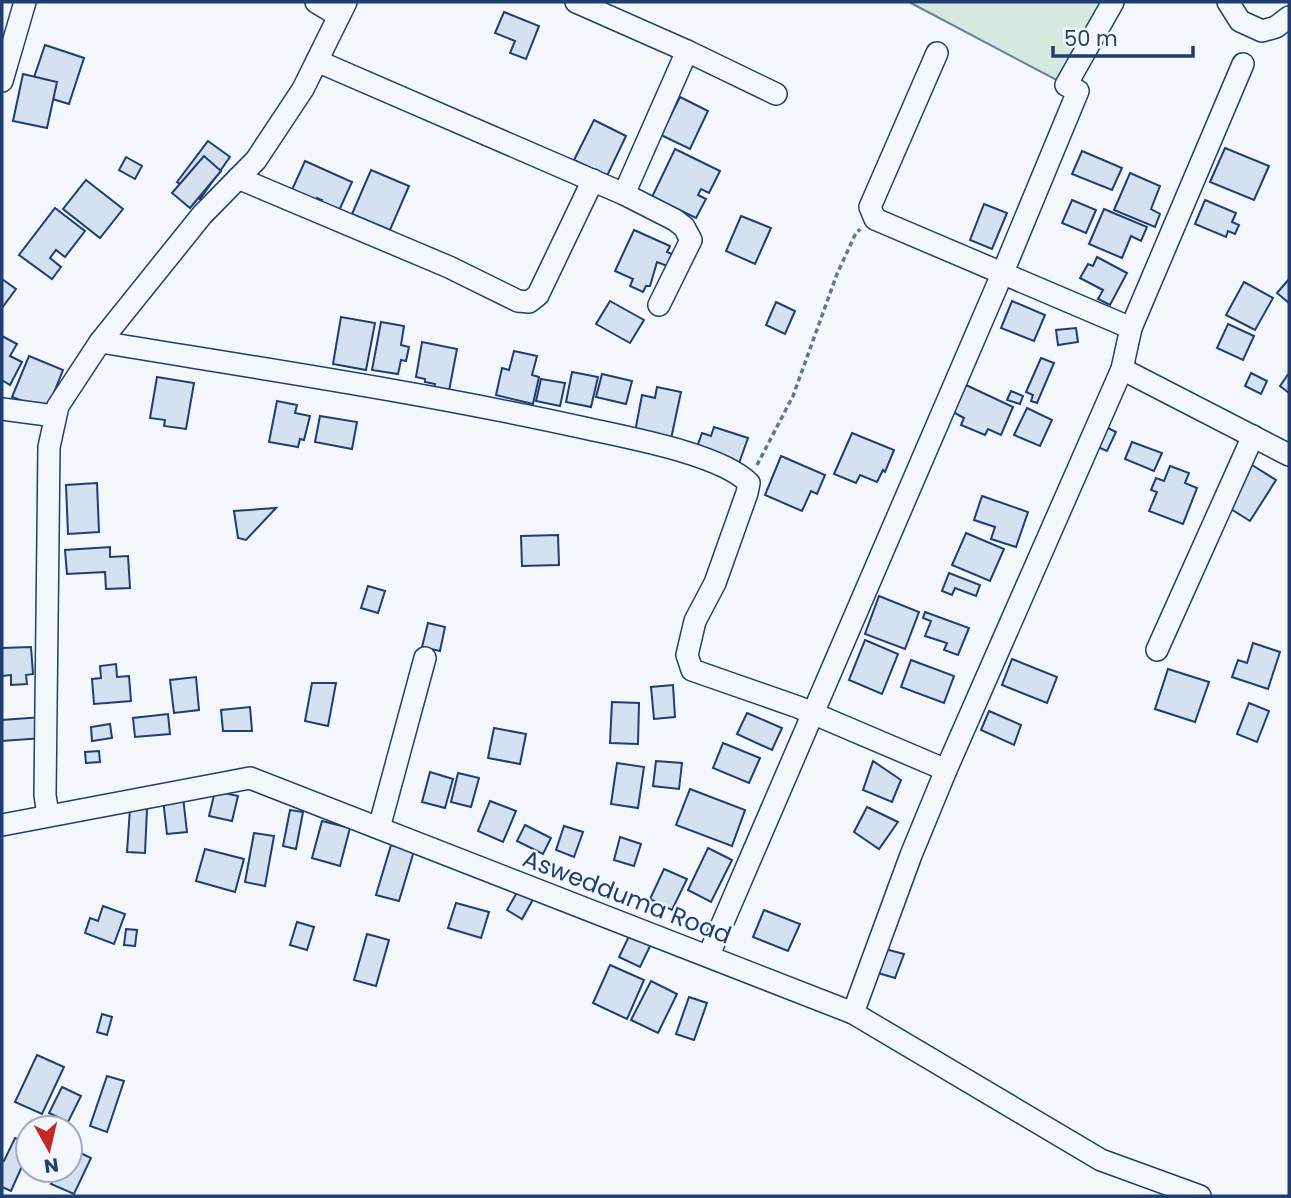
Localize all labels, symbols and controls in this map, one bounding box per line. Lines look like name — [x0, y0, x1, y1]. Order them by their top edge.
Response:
scale bar — [1053, 14, 1193, 58]
text: 50 m — [1064, 24, 1118, 53]
street label: Aswedduma Road — [518, 842, 736, 952]
north arrow — [14, 1114, 84, 1184]
text: N — [42, 1151, 60, 1180]

